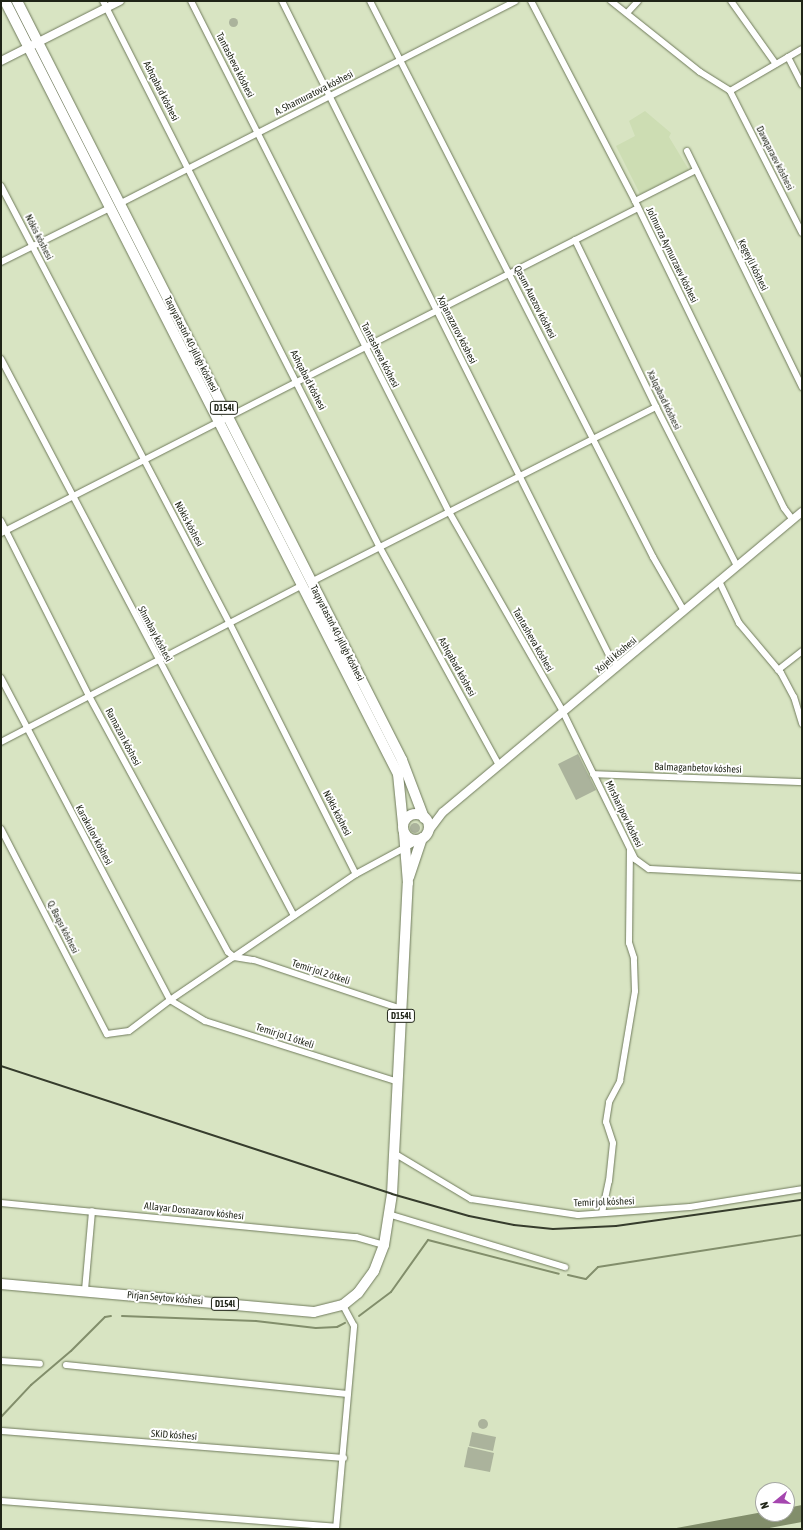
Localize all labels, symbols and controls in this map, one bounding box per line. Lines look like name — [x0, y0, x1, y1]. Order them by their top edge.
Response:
street label: Tantasheva kóshesi — [213, 31, 257, 99]
street label: Ashqabad kóshesi — [141, 59, 181, 123]
street label: A. Shamuratova kóshesi — [273, 68, 355, 118]
street label: Dawqaraev kóshesi — [754, 124, 796, 192]
street label: Jolmurza Aymurzaev kóshesi — [644, 205, 700, 305]
street label: Nókis kóshesi — [22, 212, 56, 262]
street label: Kegeyli kóshesi — [735, 237, 771, 293]
street label: Qasım Auezov kóshesi — [511, 263, 559, 341]
street label: Taqıyatastıń 40-jıllıǵı kóshesi — [162, 294, 220, 394]
street label: Xojanazarov kóshesi — [435, 294, 479, 366]
street label: Tantasheva kóshesi — [358, 321, 402, 389]
street label: Ashqabad kóshesi — [288, 348, 328, 412]
street label: Xalqabad kóshesi — [645, 369, 683, 431]
road number: D154l — [209, 401, 239, 415]
street label: Nókis kóshesi — [172, 499, 206, 549]
street label: Taqıyatastıń 40-jıllıǵı kóshesi — [308, 583, 366, 683]
street label: Shımbay kóshesi — [135, 604, 175, 664]
street label: Tantasheva kóshesi — [510, 606, 556, 674]
street label: Xojeli kóshesi — [593, 634, 639, 676]
street label: Ashqabad kóshesi — [436, 635, 478, 699]
street label: Ramazan kóshesi — [103, 706, 143, 768]
street label: Balmaganbetov kóshesi — [654, 760, 742, 776]
street label: Mirsharipov kóshesi — [603, 779, 645, 849]
street label: Nókis kóshesi — [320, 788, 354, 838]
street label: Karakulov kóshesi — [73, 803, 115, 867]
street label: Q. Baqsı kóshesi — [45, 899, 81, 955]
street label: Temir jol 2 ótkeli — [290, 957, 352, 987]
road number: D154l — [386, 1009, 416, 1023]
street label: Temir jol 1 ótkeli — [254, 1021, 316, 1051]
street label: Temir jol kóshesi — [573, 1195, 635, 1209]
street label: Allayar Dosnazarov kóshesi — [144, 1200, 244, 1222]
street label: Pirjan Seytov kóshesi — [126, 1289, 204, 1307]
road number: D154l — [210, 1297, 240, 1311]
street label: SKiD kóshesi — [151, 1427, 197, 1443]
north arrow — [755, 1482, 795, 1522]
text: N — [758, 1500, 771, 1510]

